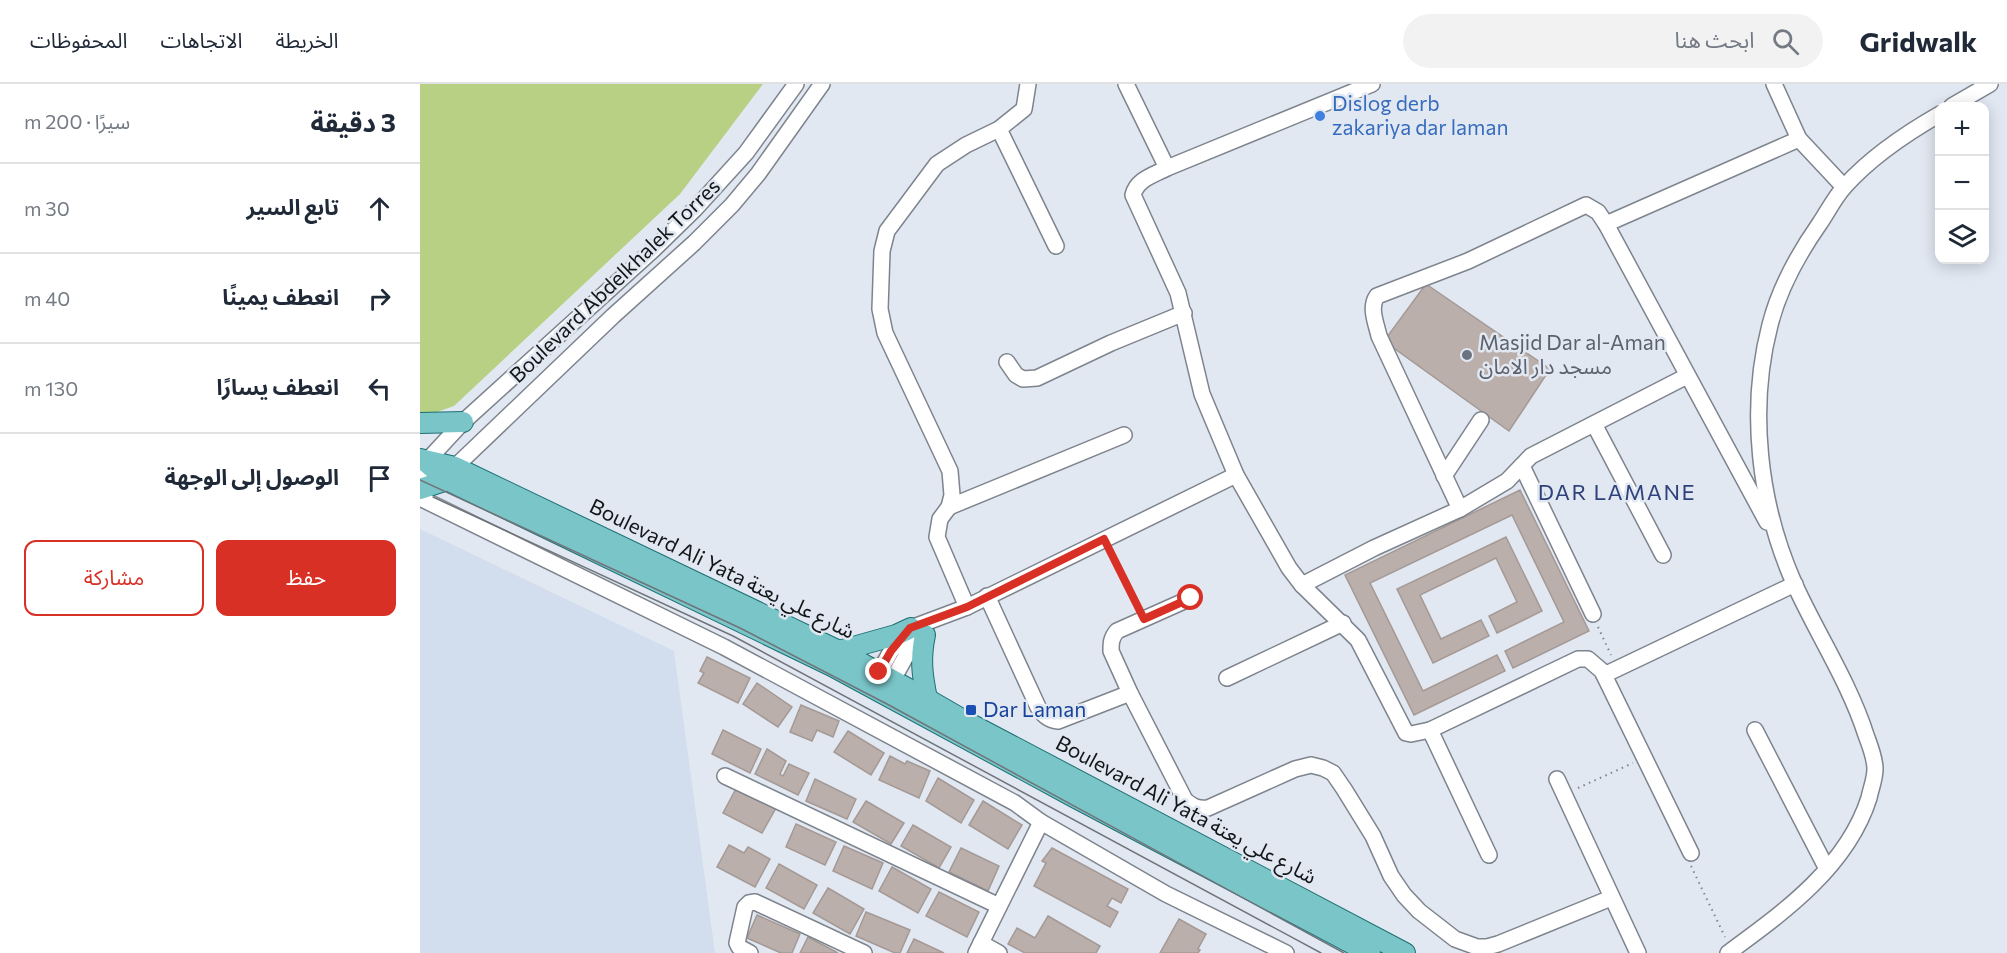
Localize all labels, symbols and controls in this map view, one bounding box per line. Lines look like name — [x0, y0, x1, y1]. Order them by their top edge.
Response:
search box — [1403, 14, 1823, 68]
text: Gridwalk — [1859, 24, 1977, 58]
icon: search — [1769, 25, 1802, 58]
text: ابحث هنا — [1674, 26, 1754, 53]
text: المحفوظات — [30, 27, 127, 52]
text: الاتجاهات — [160, 27, 242, 52]
text: الخريطة — [275, 27, 338, 52]
place label: Dislog derb zakariya dar laman — [1332, 90, 1508, 139]
map controls — [1935, 102, 1989, 264]
button: + — [1935, 102, 1989, 156]
text: 3 دقيقة — [310, 106, 396, 137]
text: سيرًا · 200 m — [24, 109, 130, 133]
marker: Dislog derb zakariya dar laman — [1313, 109, 1327, 123]
button: − — [1935, 156, 1989, 210]
street label: Boulevard Abdelkhalek Torres — [504, 173, 724, 387]
icon: ahead — [363, 192, 396, 225]
text: تابع السير — [247, 193, 339, 220]
text: 30 m — [24, 196, 70, 220]
button: layers — [1935, 210, 1989, 264]
icon: right — [363, 282, 396, 315]
text: انعطف يمينًا — [222, 283, 339, 310]
text: 40 m — [24, 286, 70, 310]
place label: Masjid Dar al-Aman مسجد دار الامان — [1479, 329, 1666, 379]
marker: Masjid Dar al-Aman مسجد دار الامان — [1460, 348, 1474, 362]
icon: left — [363, 372, 396, 405]
text: انعطف يسارًا — [217, 373, 339, 400]
text: 130 m — [24, 376, 78, 400]
icon: arrive — [363, 462, 396, 495]
text: الوصول إلى الوجهة — [164, 463, 339, 490]
district label: DAR LAMANE — [1538, 478, 1696, 505]
street label: Boulevard Ali Yata شارع علي يعتة — [584, 492, 859, 647]
button: مشاركة — [24, 540, 204, 616]
button: حفظ — [216, 540, 396, 616]
route start — [1177, 584, 1203, 610]
route end — [865, 658, 891, 684]
place label: Dar Laman — [983, 696, 1086, 721]
marker: Dar Laman — [964, 703, 978, 717]
street label: Boulevard Ali Yata شارع علي يعتة — [1050, 729, 1321, 892]

